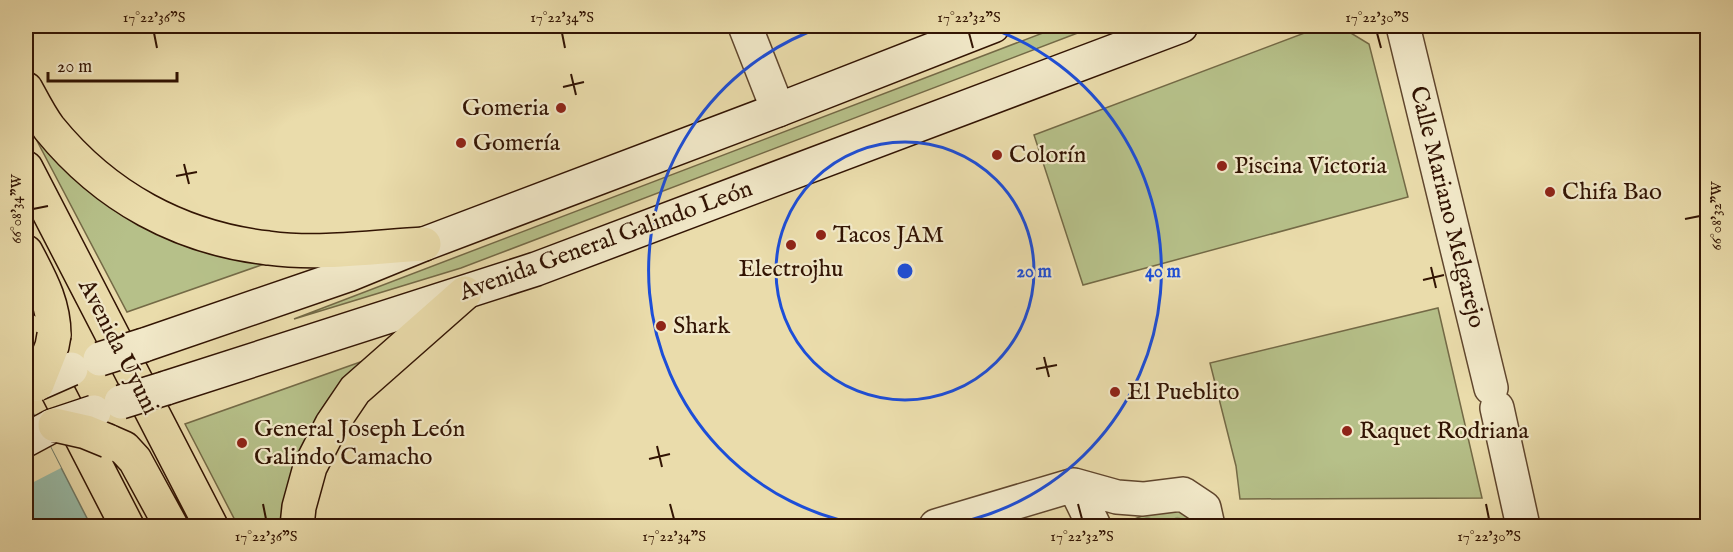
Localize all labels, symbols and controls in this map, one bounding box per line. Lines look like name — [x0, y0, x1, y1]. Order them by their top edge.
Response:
text: 17°22'36"S — [123, 8, 185, 27]
text: 17°22'34"S — [530, 8, 594, 27]
text: 17°22'32"S — [937, 8, 1001, 27]
text: 17°22'30"S — [1345, 8, 1409, 27]
scale bar — [48, 45, 177, 83]
text: 20 m — [57, 56, 92, 79]
street label: Calle Mariano Melgarejo — [1402, 83, 1492, 331]
place label: Gomeria — [462, 93, 550, 124]
marker: Gomeria — [554, 101, 568, 115]
place label: Gomería — [473, 128, 561, 159]
marker: Gomería — [454, 136, 468, 150]
place label: Colorín — [1009, 140, 1087, 171]
marker: Colorín — [990, 148, 1004, 162]
place label: Piscina Victoria — [1234, 151, 1387, 182]
marker: Piscina Victoria — [1215, 159, 1229, 173]
street label: Avenida General Galindo León — [454, 173, 757, 309]
text: 66°08'34"W — [7, 174, 26, 244]
place label: Chifa Bao — [1562, 177, 1662, 208]
text: 66°08'32"W — [1707, 181, 1726, 251]
marker: Chifa Bao — [1543, 185, 1557, 199]
place label: Tacos JAM — [833, 220, 944, 251]
marker: Tacos JAM — [814, 228, 828, 242]
marker: Electrojhu — [784, 238, 798, 252]
place label: Electrojhu — [738, 254, 844, 285]
centre of rings — [895, 261, 915, 281]
text: 20 m — [1016, 261, 1052, 284]
text: 40 m — [1145, 261, 1181, 284]
street label: Avenida Uyuni — [70, 273, 165, 420]
place label: Shark — [673, 311, 730, 342]
marker: Shark — [654, 319, 668, 333]
place label: El Pueblito — [1127, 377, 1240, 408]
marker: El Pueblito — [1108, 385, 1122, 399]
place label: General Joseph León Galindo Camacho — [254, 414, 465, 473]
place label: Raquet Rodriana — [1359, 416, 1530, 447]
marker: Raquet Rodriana — [1340, 424, 1354, 438]
marker: General Joseph León Galindo Camacho — [235, 436, 249, 450]
text: 17°22'36"S — [235, 527, 297, 546]
text: 17°22'34"S — [642, 527, 706, 546]
text: 17°22'32"S — [1050, 527, 1114, 546]
text: 17°22'30"S — [1457, 527, 1521, 546]

